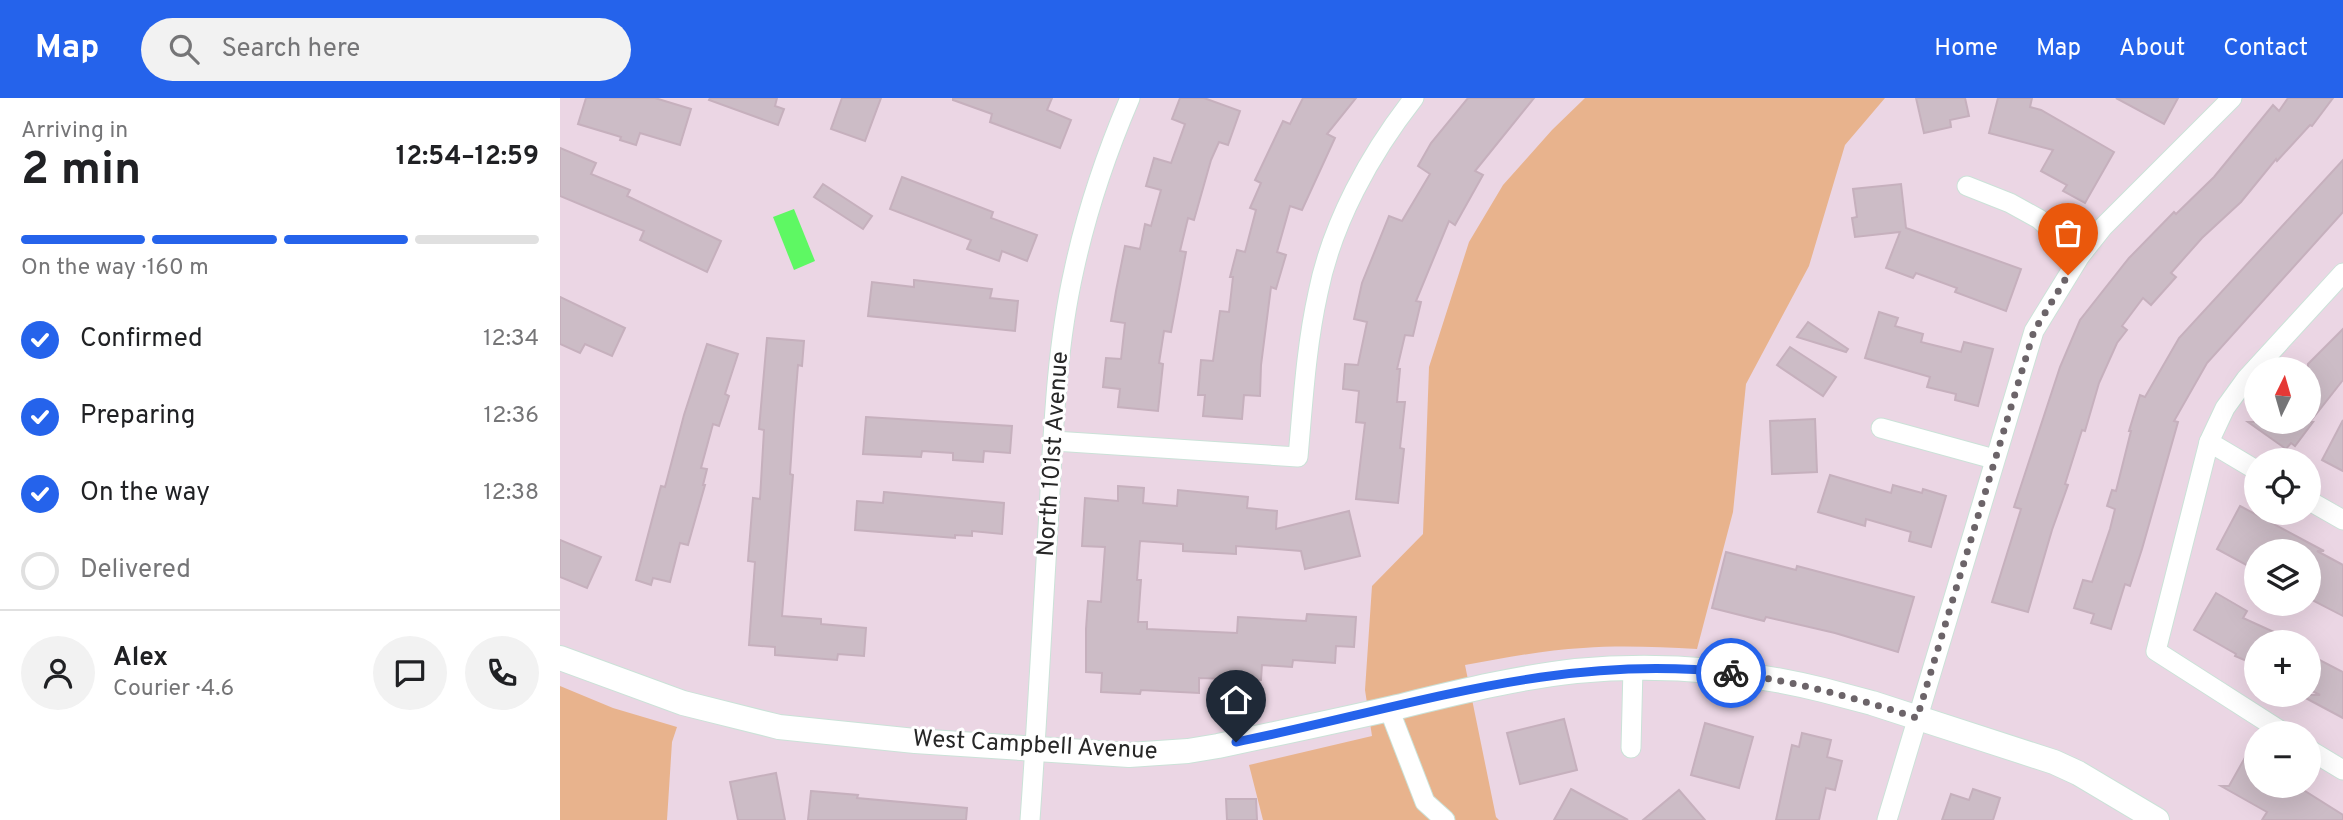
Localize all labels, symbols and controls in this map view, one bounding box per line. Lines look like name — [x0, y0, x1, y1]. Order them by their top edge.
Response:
search box — [141, 18, 631, 81]
text: Map — [35, 28, 99, 70]
icon: search — [165, 30, 203, 68]
text: Search here — [221, 33, 360, 66]
text: Home — [1934, 34, 1998, 64]
text: Map — [2036, 34, 2081, 64]
text: About — [2119, 34, 2185, 64]
text: Contact — [2223, 34, 2308, 64]
text: Arriving in — [21, 117, 128, 146]
text: 12:54–12:59 — [396, 141, 539, 174]
text: 2 min — [21, 142, 141, 201]
pin — [2038, 203, 2098, 275]
icon: bag — [2049, 214, 2087, 252]
text: On the way · 160 m — [21, 254, 209, 283]
icon: check — [21, 321, 59, 359]
text: Confirmed — [80, 323, 203, 356]
text: 12:34 — [483, 325, 539, 354]
street label: North 101st Avenue — [1032, 350, 1076, 558]
north arrow — [2244, 357, 2320, 434]
map controls — [2244, 357, 2321, 798]
icon: check — [21, 398, 59, 436]
text: Preparing — [80, 400, 195, 433]
text: 12:36 — [484, 402, 539, 431]
button: locate — [2244, 448, 2321, 525]
icon: check — [21, 475, 59, 513]
text: On the way — [80, 477, 210, 510]
text: 12:38 — [483, 479, 539, 508]
button: layers — [2244, 539, 2321, 616]
text: Delivered — [80, 554, 191, 587]
button: + — [2244, 630, 2321, 707]
button: person — [21, 636, 95, 710]
button: chat — [373, 636, 447, 710]
button: phone — [465, 636, 539, 710]
courier — [1696, 638, 1766, 708]
text: Alex — [113, 642, 168, 675]
icon: bike — [1712, 654, 1750, 692]
pin — [1206, 670, 1266, 742]
text: Courier · 4.6 — [113, 675, 234, 704]
icon: home — [1217, 681, 1255, 719]
button: − — [2244, 721, 2321, 798]
street label: West Campbell Avenue — [912, 725, 1158, 767]

